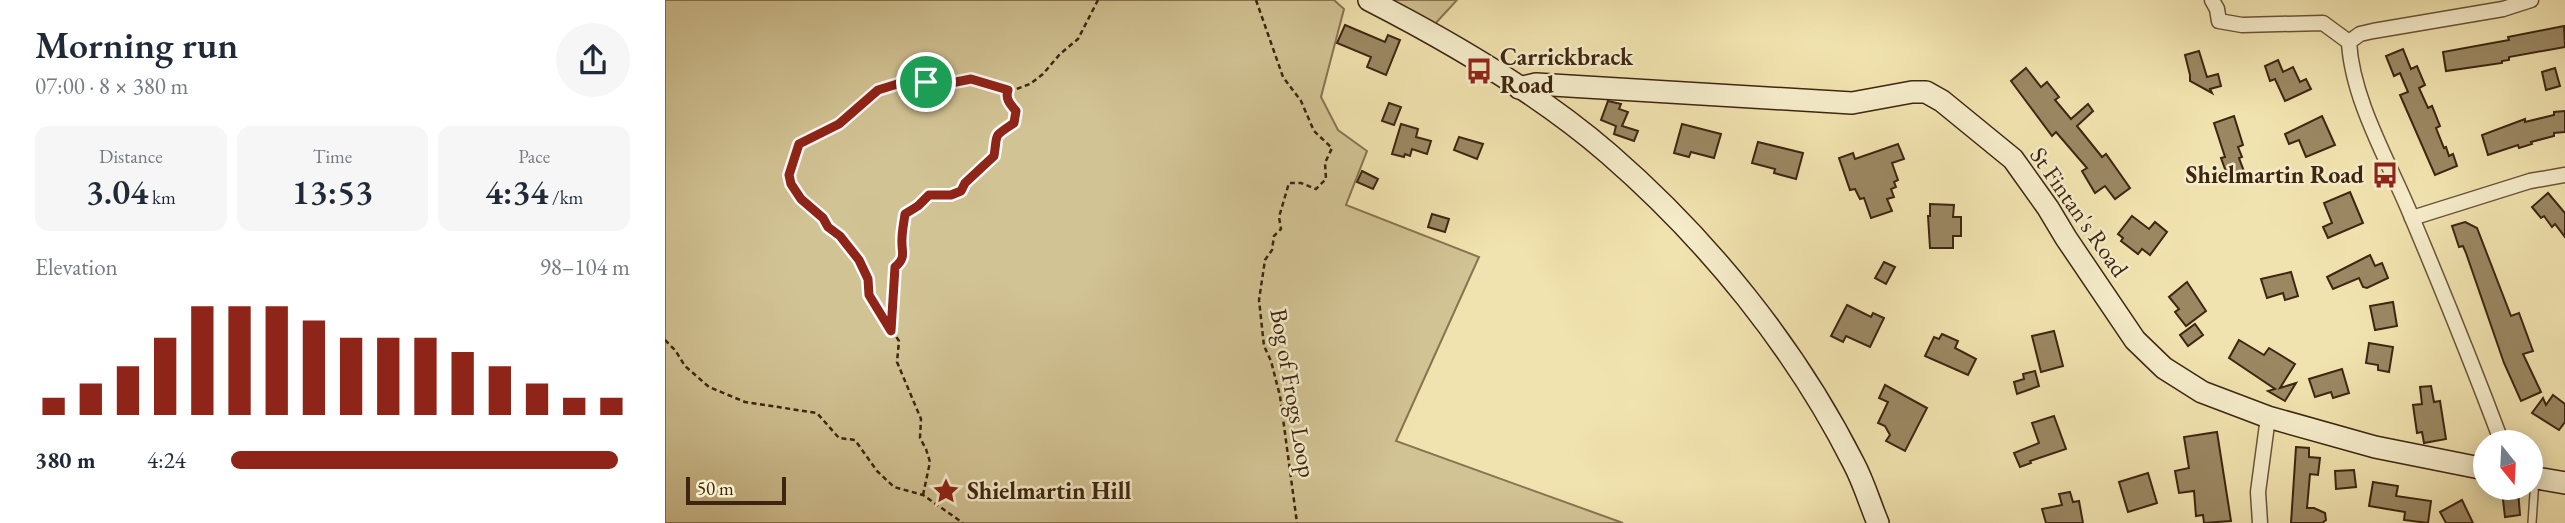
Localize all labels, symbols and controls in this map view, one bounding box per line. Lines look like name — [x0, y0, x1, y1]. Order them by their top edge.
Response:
text: Morning run — [35, 20, 238, 69]
button: share — [556, 23, 630, 97]
place label: Carrickbrack Road — [1500, 41, 1634, 100]
pin — [896, 52, 956, 112]
bus stop icon: Carrickbrack Road — [1464, 56, 1494, 86]
icon: arrive — [907, 63, 945, 101]
text: 07:00 · 8 × 380 m — [35, 71, 188, 101]
street label: St Fintan's Road — [2023, 141, 2136, 283]
text: Distance — [99, 144, 163, 169]
text: Time — [313, 144, 352, 169]
text: Pace — [518, 144, 550, 169]
place label: Shielmartin Road — [2186, 159, 2365, 190]
bus stop icon: Shielmartin Road — [2370, 160, 2400, 190]
text: 3.04 — [86, 169, 148, 214]
text: 13:53 — [292, 169, 373, 214]
text: 4:34 — [485, 169, 548, 214]
text: km — [148, 185, 176, 210]
text: /km — [548, 185, 583, 210]
text: Elevation — [35, 252, 118, 282]
text: 98–104 m — [540, 252, 630, 282]
street label: Bog of Frogs Loop — [1263, 306, 1324, 480]
north arrow — [2473, 430, 2543, 500]
map controls — [2473, 430, 2543, 500]
text: 380 m — [35, 445, 96, 475]
text: 4:24 — [147, 445, 186, 475]
scale bar — [686, 474, 786, 506]
place label: Shielmartin Hill — [967, 475, 1132, 506]
text: 50 m — [697, 476, 734, 501]
place icon: Shielmartin Hill — [931, 476, 961, 506]

